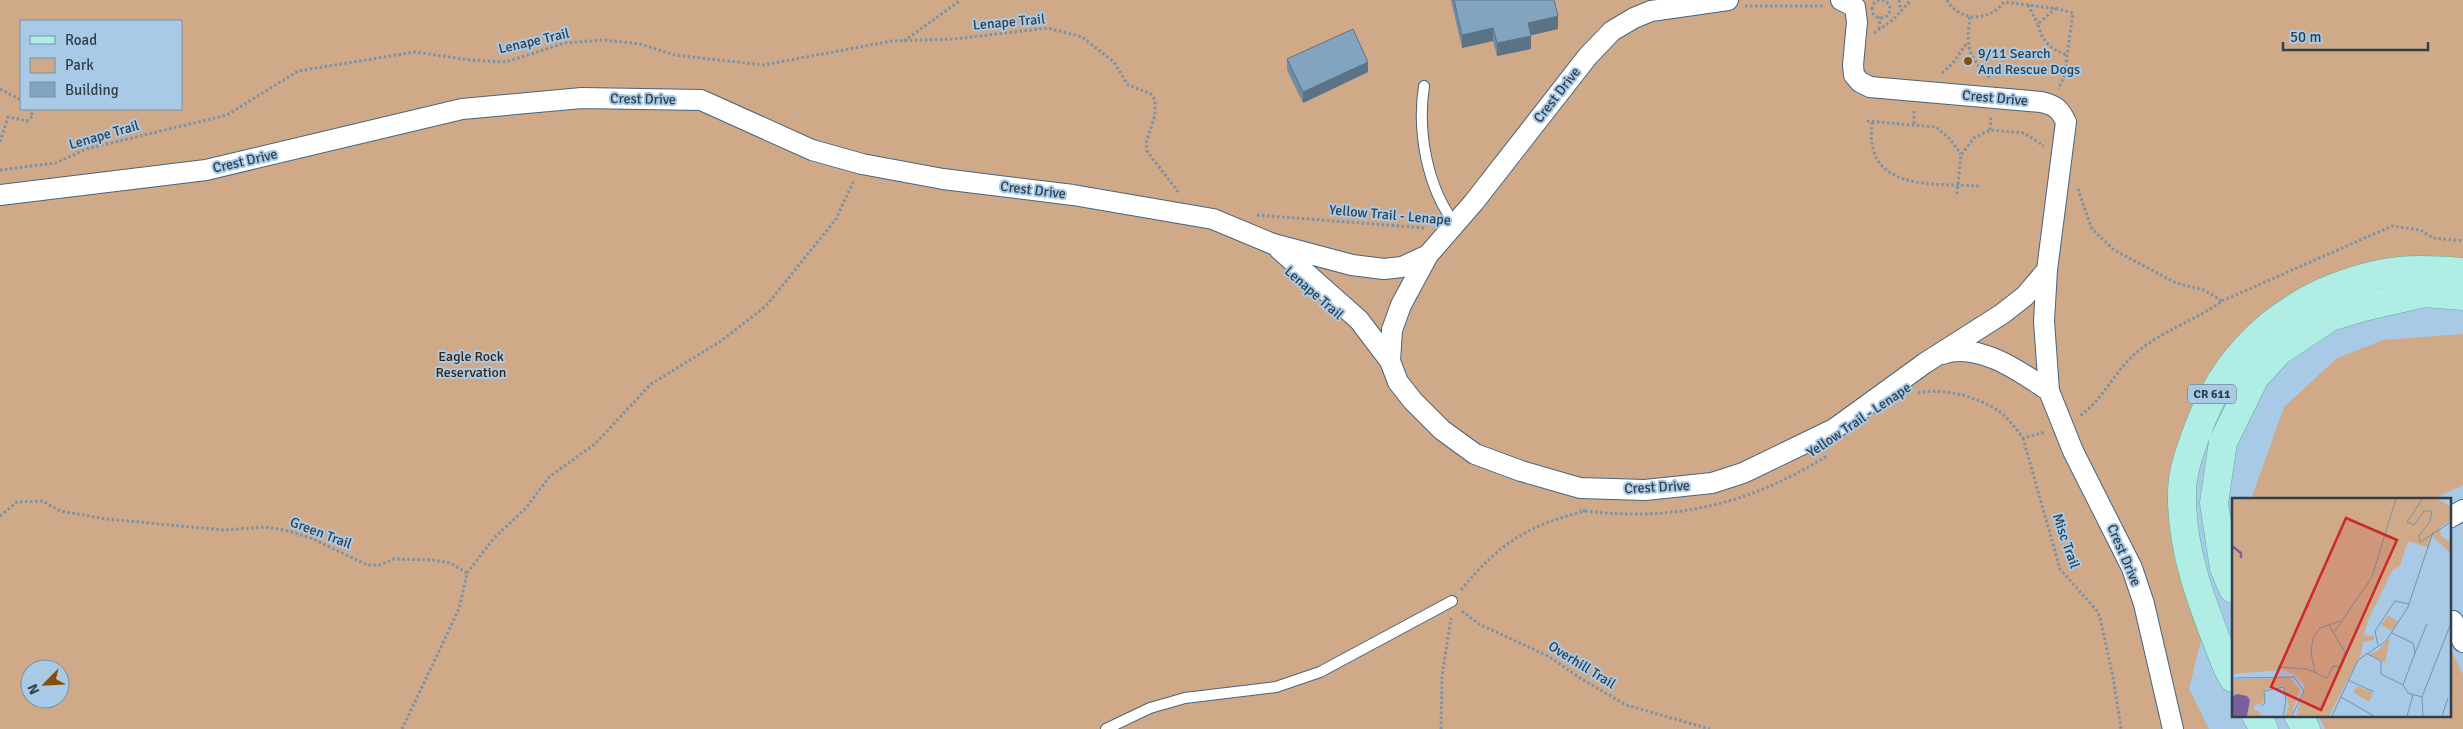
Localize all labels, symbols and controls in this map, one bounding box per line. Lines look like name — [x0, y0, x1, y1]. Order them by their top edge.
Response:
street label: Lenape Trail — [972, 10, 1046, 34]
legend — [20, 20, 182, 110]
scale bar — [2283, 20, 2428, 52]
street label: Lenape Trail — [497, 25, 571, 57]
text: 50 m — [2290, 28, 2321, 46]
text: Road — [65, 31, 97, 49]
place label: 9/11 Search And Rescue Dogs — [1978, 45, 2080, 78]
marker: 9/11 Search And Rescue Dogs — [1962, 55, 1974, 67]
text: Park — [65, 56, 94, 74]
street label: Crest Drive — [1530, 64, 1584, 126]
text: Building — [65, 81, 119, 99]
street label: Crest Drive — [1961, 87, 2029, 109]
street label: Crest Drive — [610, 90, 676, 108]
street label: Lenape Trail — [67, 117, 141, 153]
street label: Crest Drive — [211, 145, 279, 177]
street label: Crest Drive — [999, 178, 1067, 202]
street label: Yellow Trail - Lenape — [1328, 201, 1452, 229]
street label: Lenape Trail — [1281, 263, 1347, 323]
park label: Eagle Rock Reservation — [436, 348, 506, 381]
street label: Yellow Trail - Lenape — [1804, 379, 1914, 461]
road number: CR 611 — [2188, 384, 2236, 404]
street label: Crest Drive — [1624, 477, 1690, 497]
inset map — [2232, 498, 2450, 716]
street label: Misc Trail — [2049, 511, 2083, 571]
street label: Green Trail — [288, 513, 354, 553]
street label: Crest Drive — [2103, 521, 2145, 589]
street label: Overhill Trail — [1545, 638, 1619, 692]
north arrow — [20, 659, 70, 709]
text: N — [24, 681, 43, 697]

